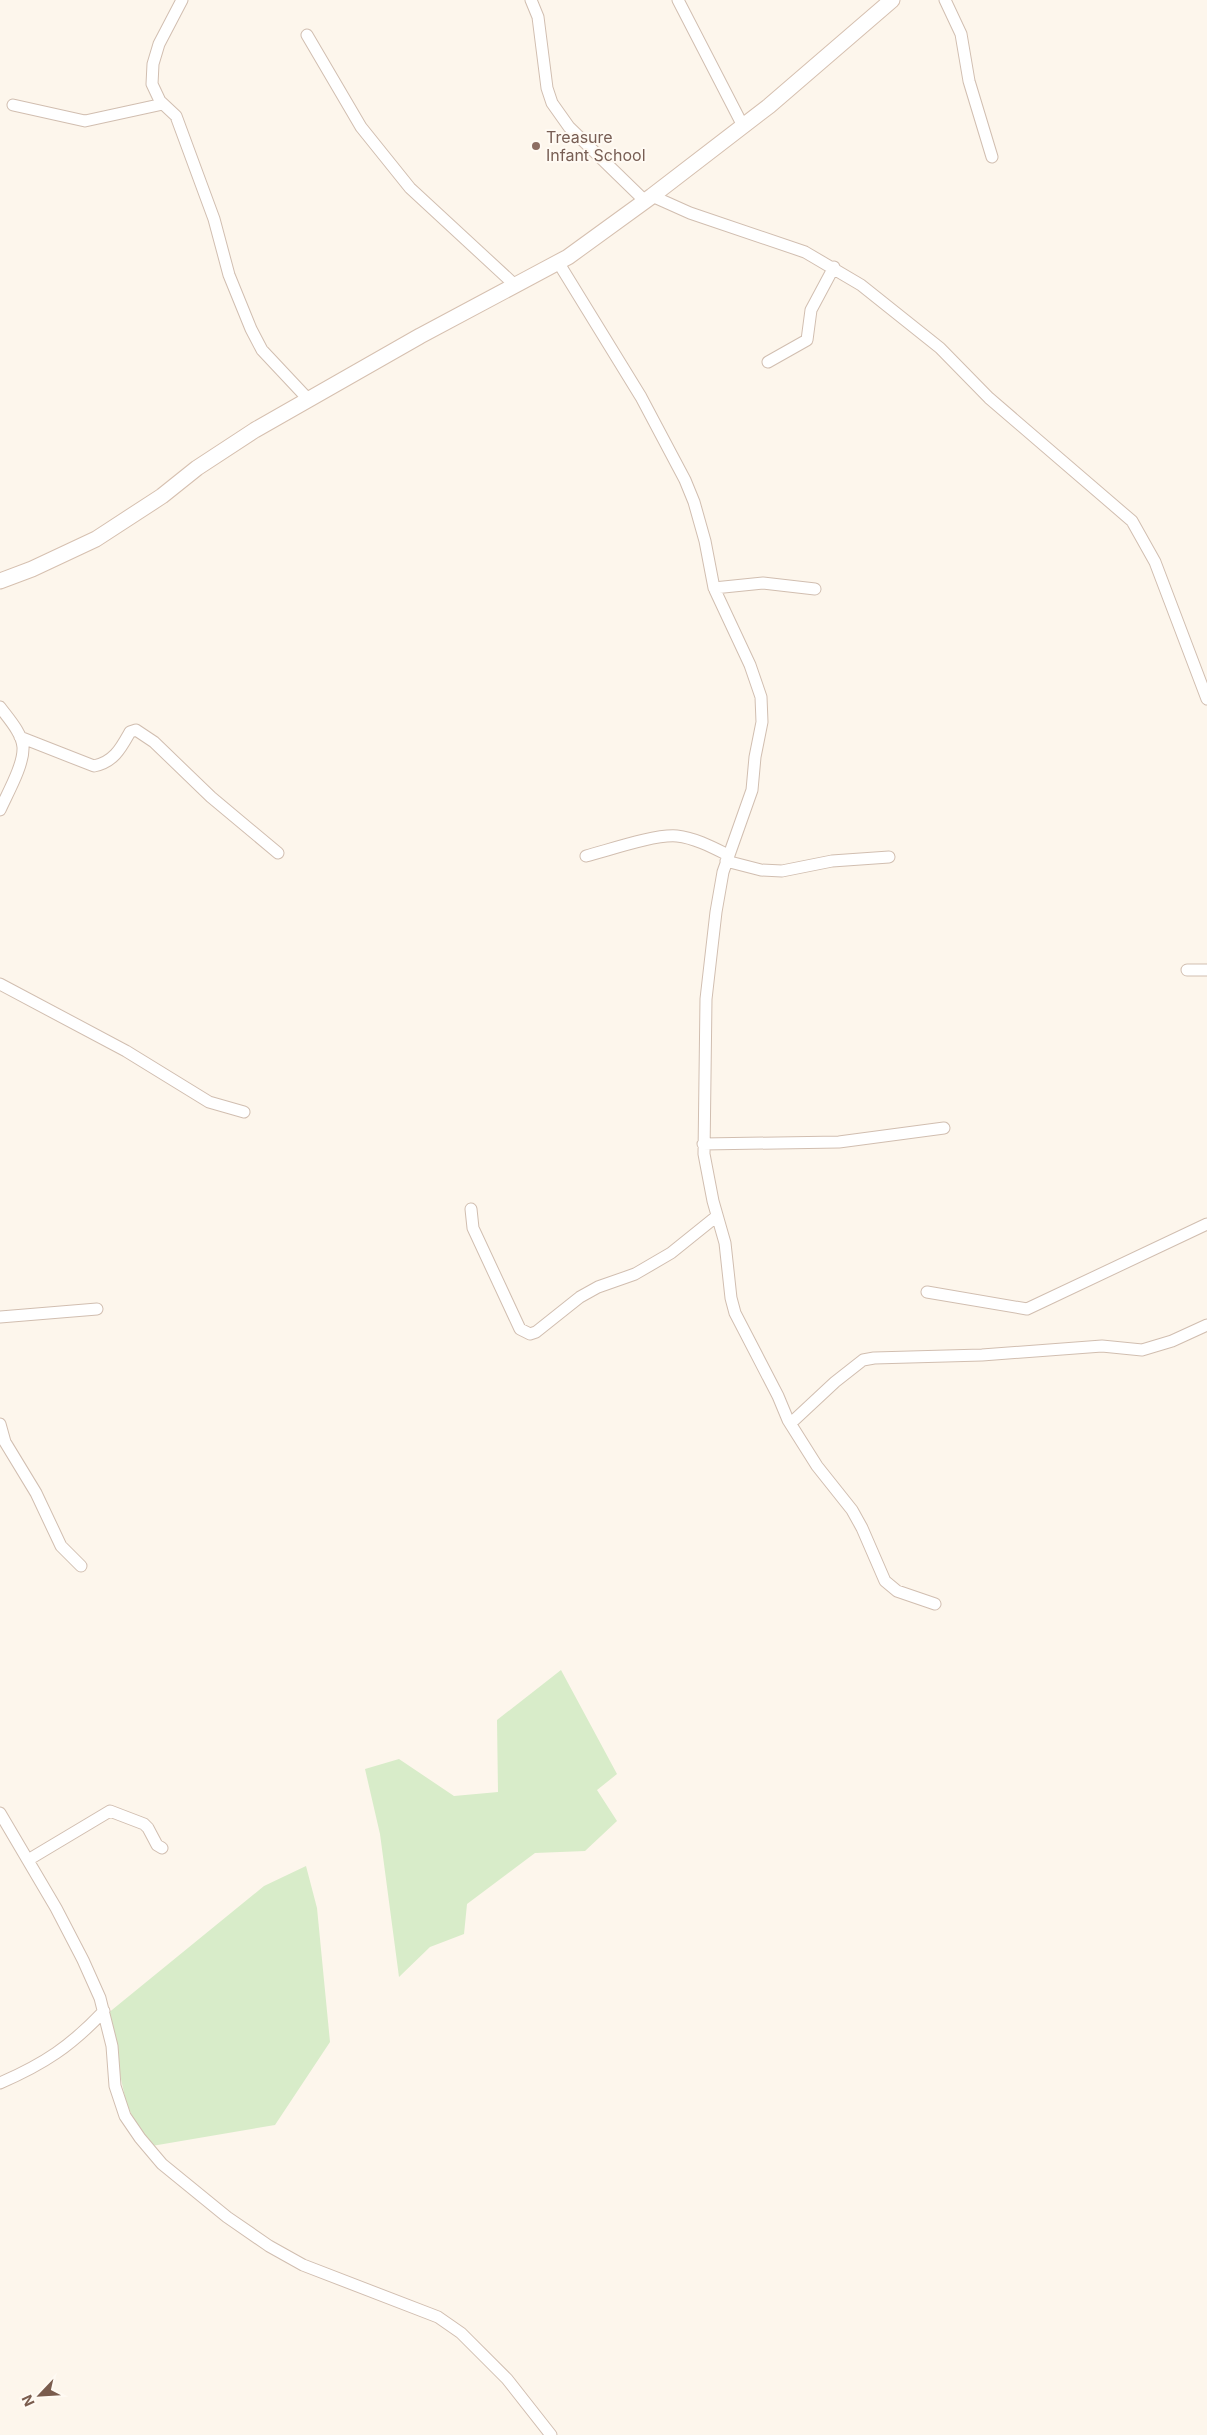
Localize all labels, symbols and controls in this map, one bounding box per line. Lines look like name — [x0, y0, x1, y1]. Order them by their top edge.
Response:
place label: Treasure Infant School — [546, 127, 646, 165]
marker: Treasure Infant School — [530, 140, 542, 152]
north arrow — [15, 2370, 65, 2420]
text: N — [18, 2392, 38, 2409]

